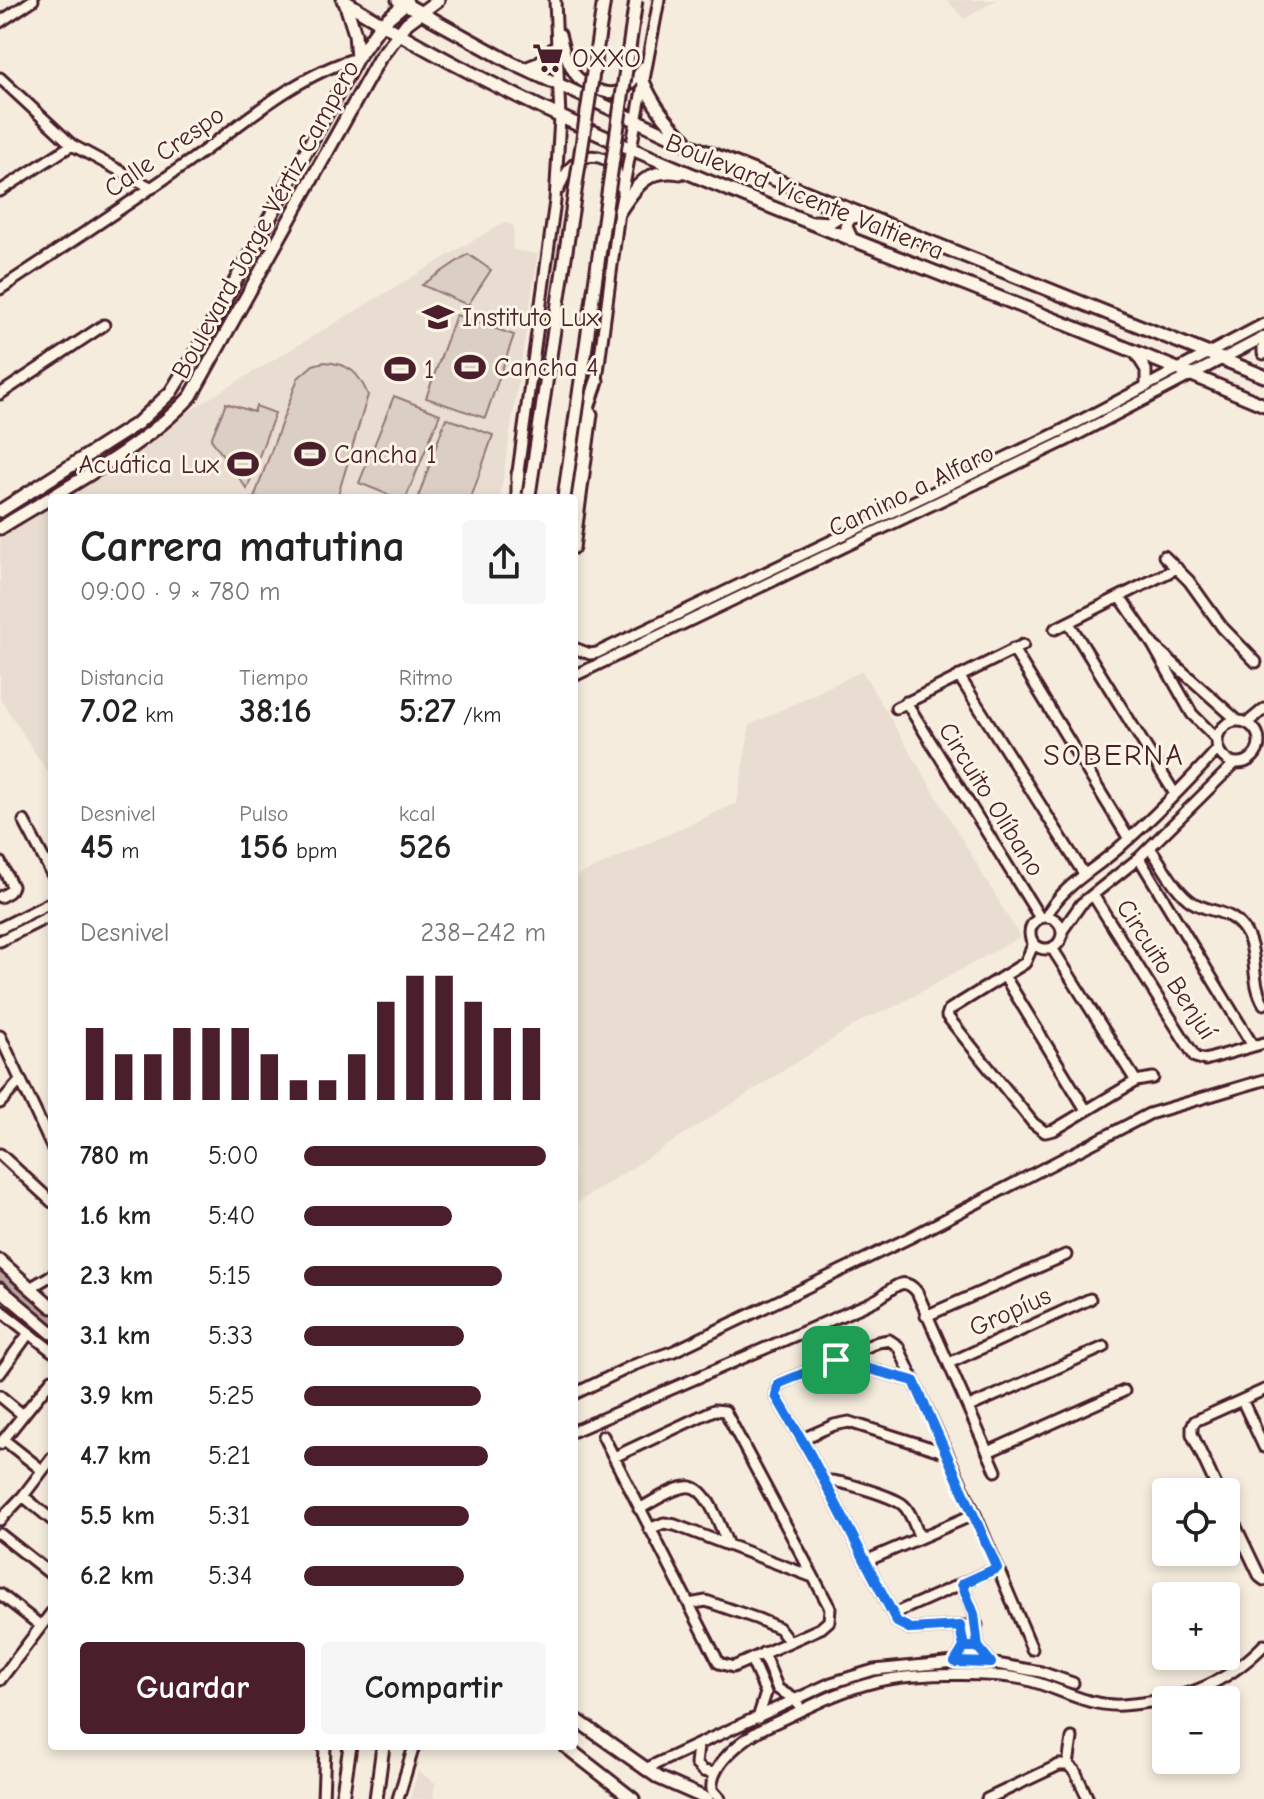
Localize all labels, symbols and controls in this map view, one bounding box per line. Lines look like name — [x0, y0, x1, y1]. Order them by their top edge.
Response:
supermarket icon: OXXO — [531, 41, 565, 75]
place label: OXXO — [572, 44, 641, 74]
street label: Boulevard Jorge Vértiz Campero — [166, 55, 366, 384]
street label: Calle Crespo — [99, 99, 230, 204]
street label: Boulevard Vicente Valtierra — [661, 127, 948, 267]
school or university icon: Instituto Lux — [421, 300, 455, 334]
place label: Instituto Lux — [462, 303, 600, 333]
sports icon: Cancha 4 — [453, 350, 487, 384]
sports icon: 1 — [383, 352, 417, 386]
place label: Cancha 4 — [494, 353, 599, 383]
place label: 1 — [424, 355, 434, 385]
sports icon: Cancha 1 — [293, 437, 327, 471]
street label: Camino a Alfaro — [824, 438, 999, 544]
place label: Cancha 1 — [334, 440, 437, 470]
sports icon: Acuática Lux — [226, 447, 260, 481]
place label: Acuática Lux — [78, 450, 220, 480]
button: share — [462, 520, 546, 604]
text: Carrera matutina — [80, 521, 405, 572]
text: 09:00 · 9 × 780 m — [80, 577, 281, 607]
text: Distancia — [80, 665, 164, 691]
text: Tiempo — [239, 665, 308, 691]
text: Ritmo — [399, 665, 453, 691]
text: 7.02 — [80, 691, 138, 731]
text: 38:16 — [239, 691, 312, 731]
text: 5:27 — [399, 691, 456, 731]
text: km — [138, 702, 174, 728]
text: /km — [456, 702, 501, 728]
street label: Circuito Olíbano — [932, 717, 1051, 882]
district label: SOBERNA — [1043, 738, 1185, 773]
text: Desnivel — [80, 801, 156, 827]
text: Pulso — [239, 801, 288, 827]
text: kcal — [399, 801, 436, 827]
text: 45 — [80, 827, 114, 867]
text: 156 — [239, 827, 289, 867]
text: 526 — [399, 827, 451, 867]
text: m — [114, 838, 140, 864]
text: bpm — [289, 838, 338, 864]
street label: Circuito Benjuí — [1110, 894, 1223, 1046]
text: Desnivel — [80, 918, 170, 948]
text: 238–242 m — [420, 918, 546, 948]
text: 780 m — [80, 1141, 149, 1171]
text: 5:00 — [208, 1141, 258, 1171]
text: 1.6 km — [80, 1201, 151, 1231]
text: 5:40 — [208, 1201, 255, 1231]
text: 2.3 km — [80, 1261, 153, 1291]
text: 5:15 — [208, 1261, 251, 1291]
street label: Gropíus — [965, 1281, 1056, 1343]
text: 3.1 km — [80, 1321, 150, 1351]
text: 5:33 — [208, 1321, 253, 1351]
pin — [802, 1326, 870, 1394]
icon: arrive — [814, 1338, 858, 1382]
text: 3.9 km — [80, 1381, 154, 1411]
text: 5:25 — [208, 1381, 255, 1411]
text: 4.7 km — [80, 1441, 151, 1471]
text: 5:21 — [208, 1441, 251, 1471]
map controls — [1152, 1478, 1240, 1774]
button: locate — [1152, 1478, 1240, 1566]
text: 5.5 km — [80, 1501, 155, 1531]
text: 5:31 — [208, 1501, 250, 1531]
text: 6.2 km — [80, 1561, 154, 1591]
text: 5:34 — [208, 1561, 253, 1591]
button: + — [1152, 1582, 1240, 1670]
button: Guardar — [80, 1642, 305, 1734]
button: Compartir — [321, 1642, 546, 1734]
button: − — [1152, 1686, 1240, 1774]

